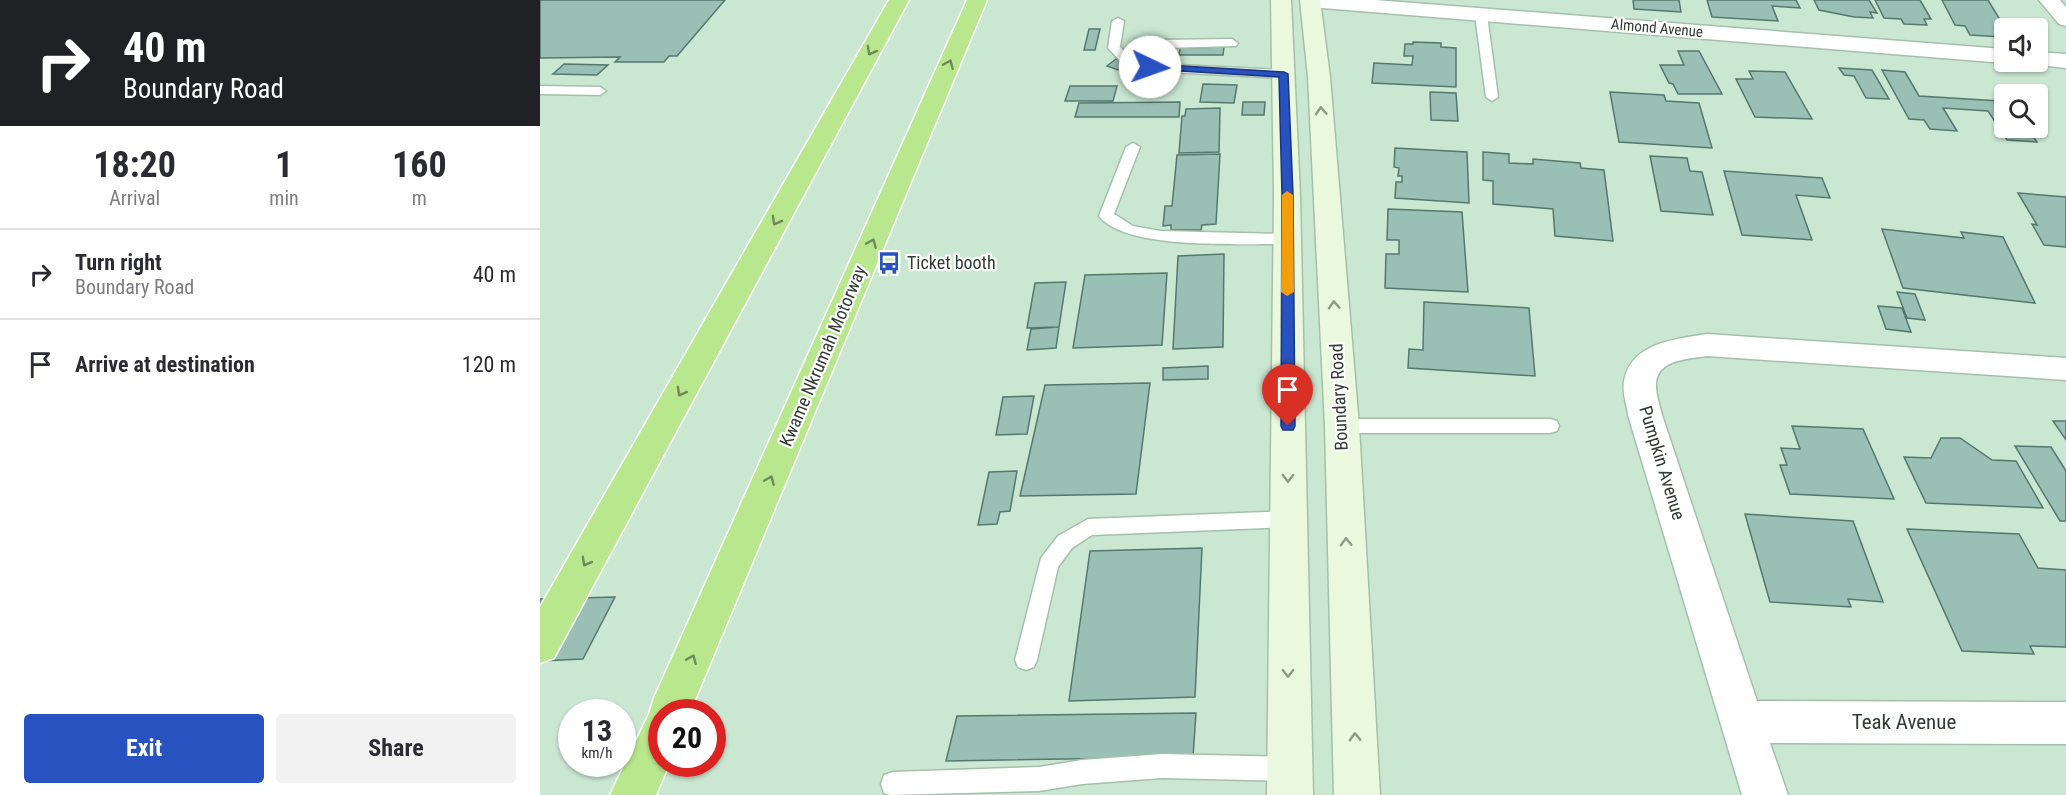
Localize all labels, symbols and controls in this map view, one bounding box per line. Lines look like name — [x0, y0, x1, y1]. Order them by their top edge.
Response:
street label: Almond Avenue — [1610, 15, 1704, 41]
map controls — [1994, 18, 2048, 138]
button: sound — [1994, 18, 2048, 72]
text: 40 m — [123, 23, 206, 72]
icon: right — [24, 24, 102, 102]
position arrow — [1118, 35, 1182, 99]
one-way arrow — [867, 45, 878, 55]
one-way arrow — [942, 59, 954, 70]
text: Boundary Road — [123, 73, 284, 105]
button: search — [1994, 84, 2048, 138]
one-way arrow — [1314, 106, 1327, 115]
text: 18:20 — [93, 144, 176, 186]
text: 1 — [275, 144, 293, 186]
text: 160 — [392, 144, 447, 186]
text: Arrival — [109, 186, 160, 210]
text: min — [269, 186, 299, 210]
text: m — [412, 186, 427, 210]
one-way arrow — [772, 215, 783, 226]
one-way arrow — [865, 238, 877, 249]
text: Turn right — [75, 250, 162, 275]
bus stop icon: Ticket booth — [876, 250, 902, 276]
place label: Ticket booth — [907, 252, 996, 273]
icon: right — [24, 258, 57, 291]
text: 40 m — [473, 262, 516, 287]
street label: Kwame Nkrumah Motorway — [775, 262, 870, 449]
text: Boundary Road — [75, 275, 194, 299]
one-way arrow — [1327, 301, 1340, 310]
street label: Boundary Road — [1325, 343, 1352, 451]
icon: arrive — [24, 348, 57, 381]
text: Arrive at destination — [75, 352, 255, 377]
text: 120 m — [462, 352, 516, 377]
pin — [1262, 364, 1313, 426]
icon: arrive — [1271, 373, 1304, 406]
one-way arrow — [677, 386, 688, 396]
street label: Pumpkin Avenue — [1635, 403, 1690, 522]
one-way arrow — [1282, 474, 1294, 483]
one-way arrow — [762, 475, 774, 486]
one-way arrow — [1340, 537, 1353, 546]
one-way arrow — [582, 556, 593, 566]
one-way arrow — [685, 654, 697, 665]
one-way arrow — [1282, 669, 1294, 678]
speed limit sign: 20 — [648, 699, 726, 777]
street label: Teak Avenue — [1852, 710, 1956, 734]
text: 13 — [582, 713, 612, 748]
button: Exit — [24, 714, 264, 783]
button: Share — [276, 714, 516, 783]
one-way arrow — [1348, 732, 1361, 741]
text: km/h — [582, 744, 612, 762]

